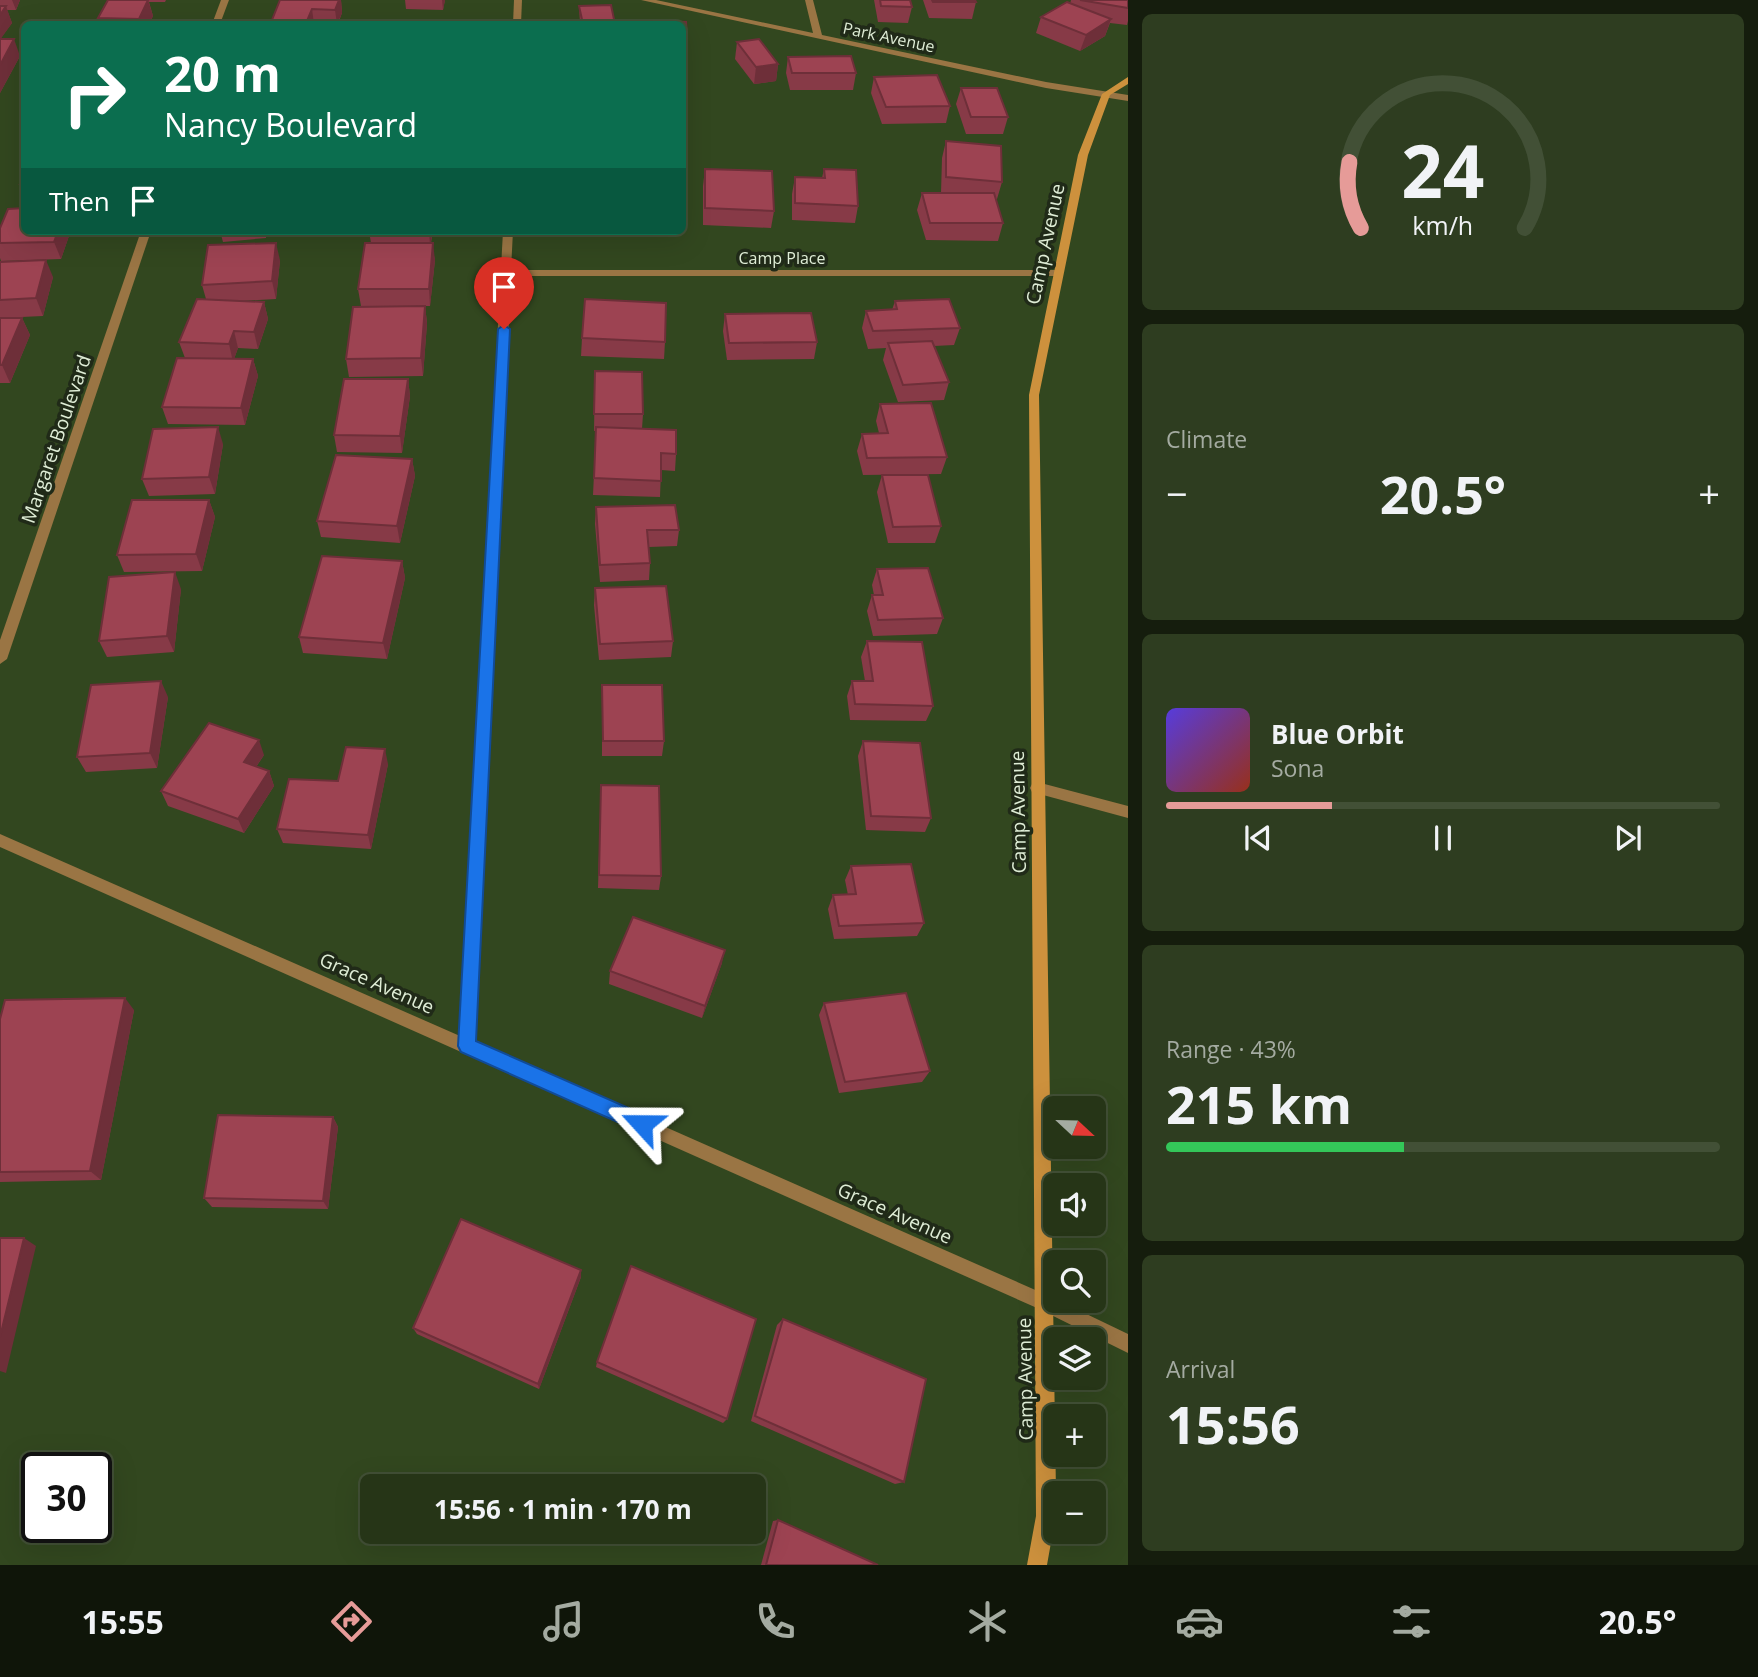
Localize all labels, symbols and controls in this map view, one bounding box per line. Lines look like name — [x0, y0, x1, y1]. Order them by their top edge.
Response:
street label: Park Avenue — [841, 17, 937, 57]
text: 20 m — [164, 40, 281, 106]
icon: right — [49, 49, 140, 140]
text: Nancy Boulevard — [164, 103, 417, 146]
text: 24 — [1401, 120, 1485, 219]
street label: Camp Avenue — [1020, 181, 1070, 307]
icon: arrive — [124, 182, 162, 220]
text: Then — [49, 183, 110, 219]
text: km/h — [1413, 208, 1473, 242]
street label: Camp Place — [739, 247, 825, 269]
pin — [474, 257, 534, 329]
icon: arrive — [485, 268, 523, 306]
street label: Margaret Boulevard — [15, 351, 97, 527]
text: Climate — [1166, 423, 1247, 455]
text: 20.5° — [1380, 458, 1506, 529]
text: − — [1166, 467, 1188, 519]
text: + — [1698, 467, 1720, 519]
text: Blue Orbit — [1271, 716, 1404, 752]
street label: Camp Avenue — [1004, 750, 1032, 874]
text: Sona — [1271, 752, 1324, 784]
icon: previous — [1239, 819, 1277, 857]
icon: pause — [1424, 819, 1462, 857]
icon: next — [1609, 819, 1647, 857]
street label: Grace Avenue — [316, 946, 438, 1020]
text: Range · 43% — [1166, 1033, 1296, 1065]
text: 215 km — [1166, 1068, 1352, 1139]
position arrow — [605, 1087, 679, 1161]
north arrow — [1043, 1096, 1106, 1158]
map controls — [1043, 1096, 1106, 1544]
button: sound — [1043, 1173, 1106, 1236]
street label: Grace Avenue — [834, 1176, 956, 1250]
button: search — [1043, 1250, 1106, 1313]
street label: Camp Avenue — [1011, 1317, 1039, 1441]
button: layers — [1043, 1327, 1106, 1390]
text: Arrival — [1166, 1353, 1235, 1385]
text: 15:56 — [1166, 1388, 1300, 1459]
button: + — [1043, 1404, 1106, 1467]
speed limit sign: 30 — [21, 1452, 112, 1543]
button: − — [1043, 1481, 1106, 1544]
text: 15:56 · 1 min · 170 m — [434, 1491, 692, 1527]
icon: directions — [327, 1597, 376, 1646]
icon: music — [539, 1597, 588, 1646]
icon: phone — [751, 1597, 800, 1646]
icon: climate — [963, 1597, 1012, 1646]
icon: car — [1175, 1597, 1224, 1646]
icon: filters — [1387, 1597, 1436, 1646]
text: 15:55 — [81, 1600, 164, 1643]
text: 20.5° — [1599, 1600, 1676, 1643]

